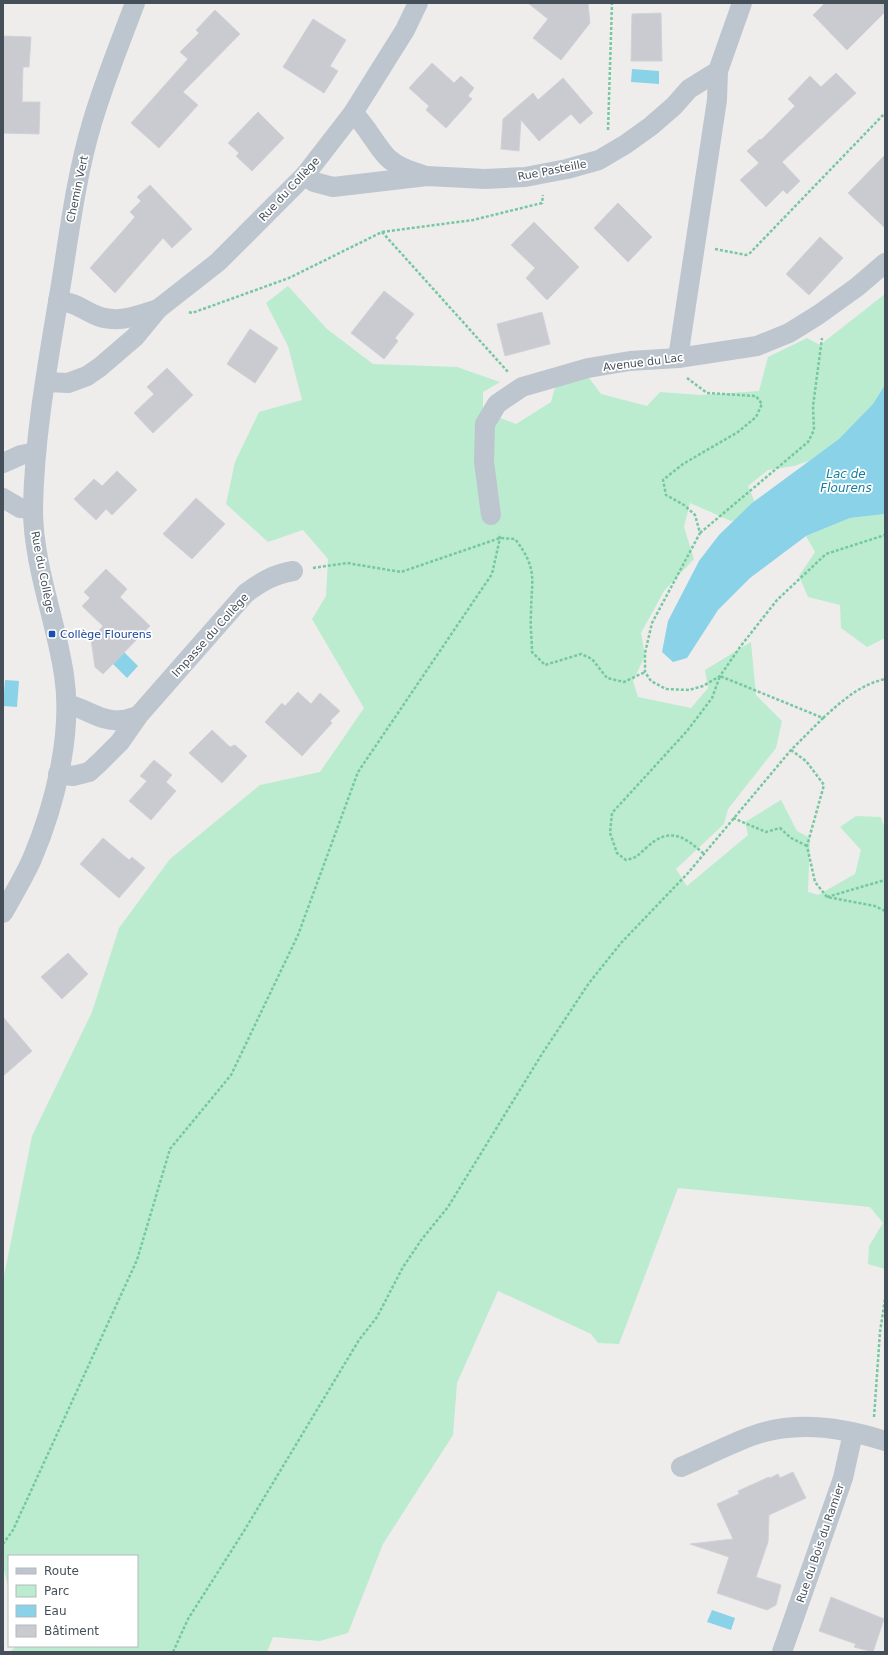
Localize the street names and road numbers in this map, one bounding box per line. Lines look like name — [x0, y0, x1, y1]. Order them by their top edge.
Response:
street label: Chemin Vert — [64, 154, 91, 224]
street label: Rue du Collège — [256, 154, 323, 224]
street label: Rue Pasteille — [516, 157, 588, 184]
street label: Avenue du Lac — [602, 351, 684, 374]
street label: Rue du Collège — [28, 530, 57, 614]
street label: Impasse du Collège — [169, 591, 251, 680]
street label: Rue du Bois du Ramier — [794, 1481, 847, 1604]

